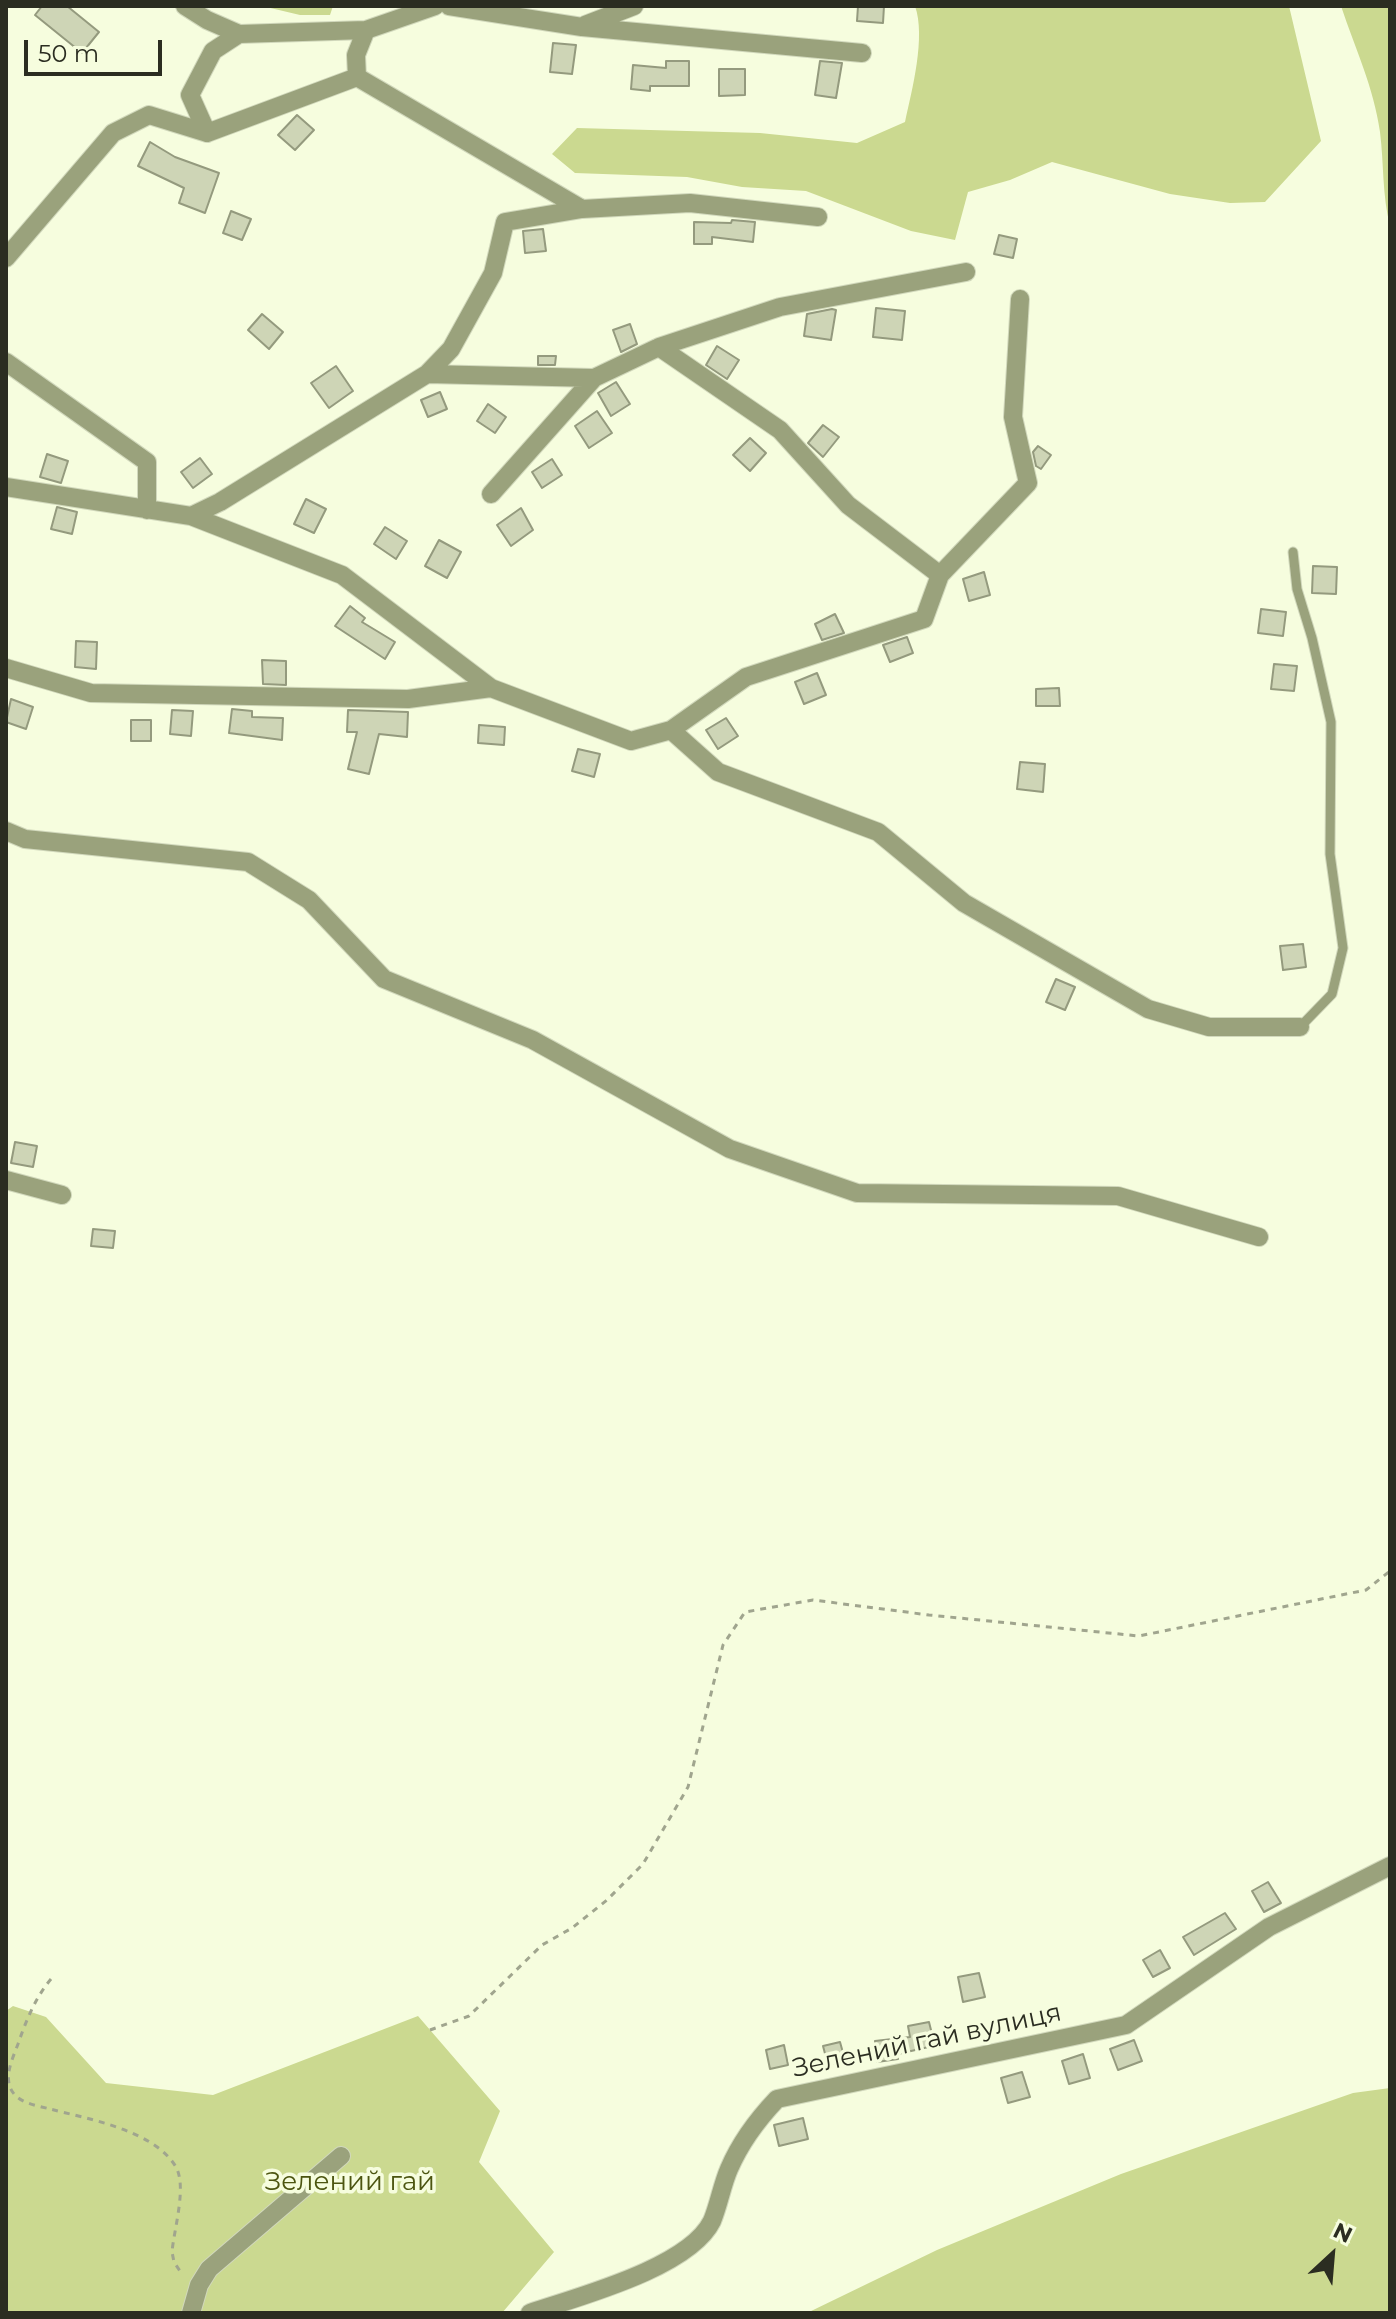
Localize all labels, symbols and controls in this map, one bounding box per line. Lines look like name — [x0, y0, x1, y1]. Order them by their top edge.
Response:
scale bar — [28, 24, 166, 74]
text: 50 m — [38, 39, 99, 68]
street label: Зелений гай вулиця — [790, 1997, 1064, 2085]
park label: Зелений гай — [265, 2166, 435, 2198]
north arrow — [1292, 2215, 1372, 2295]
text: N — [1329, 2217, 1357, 2249]

